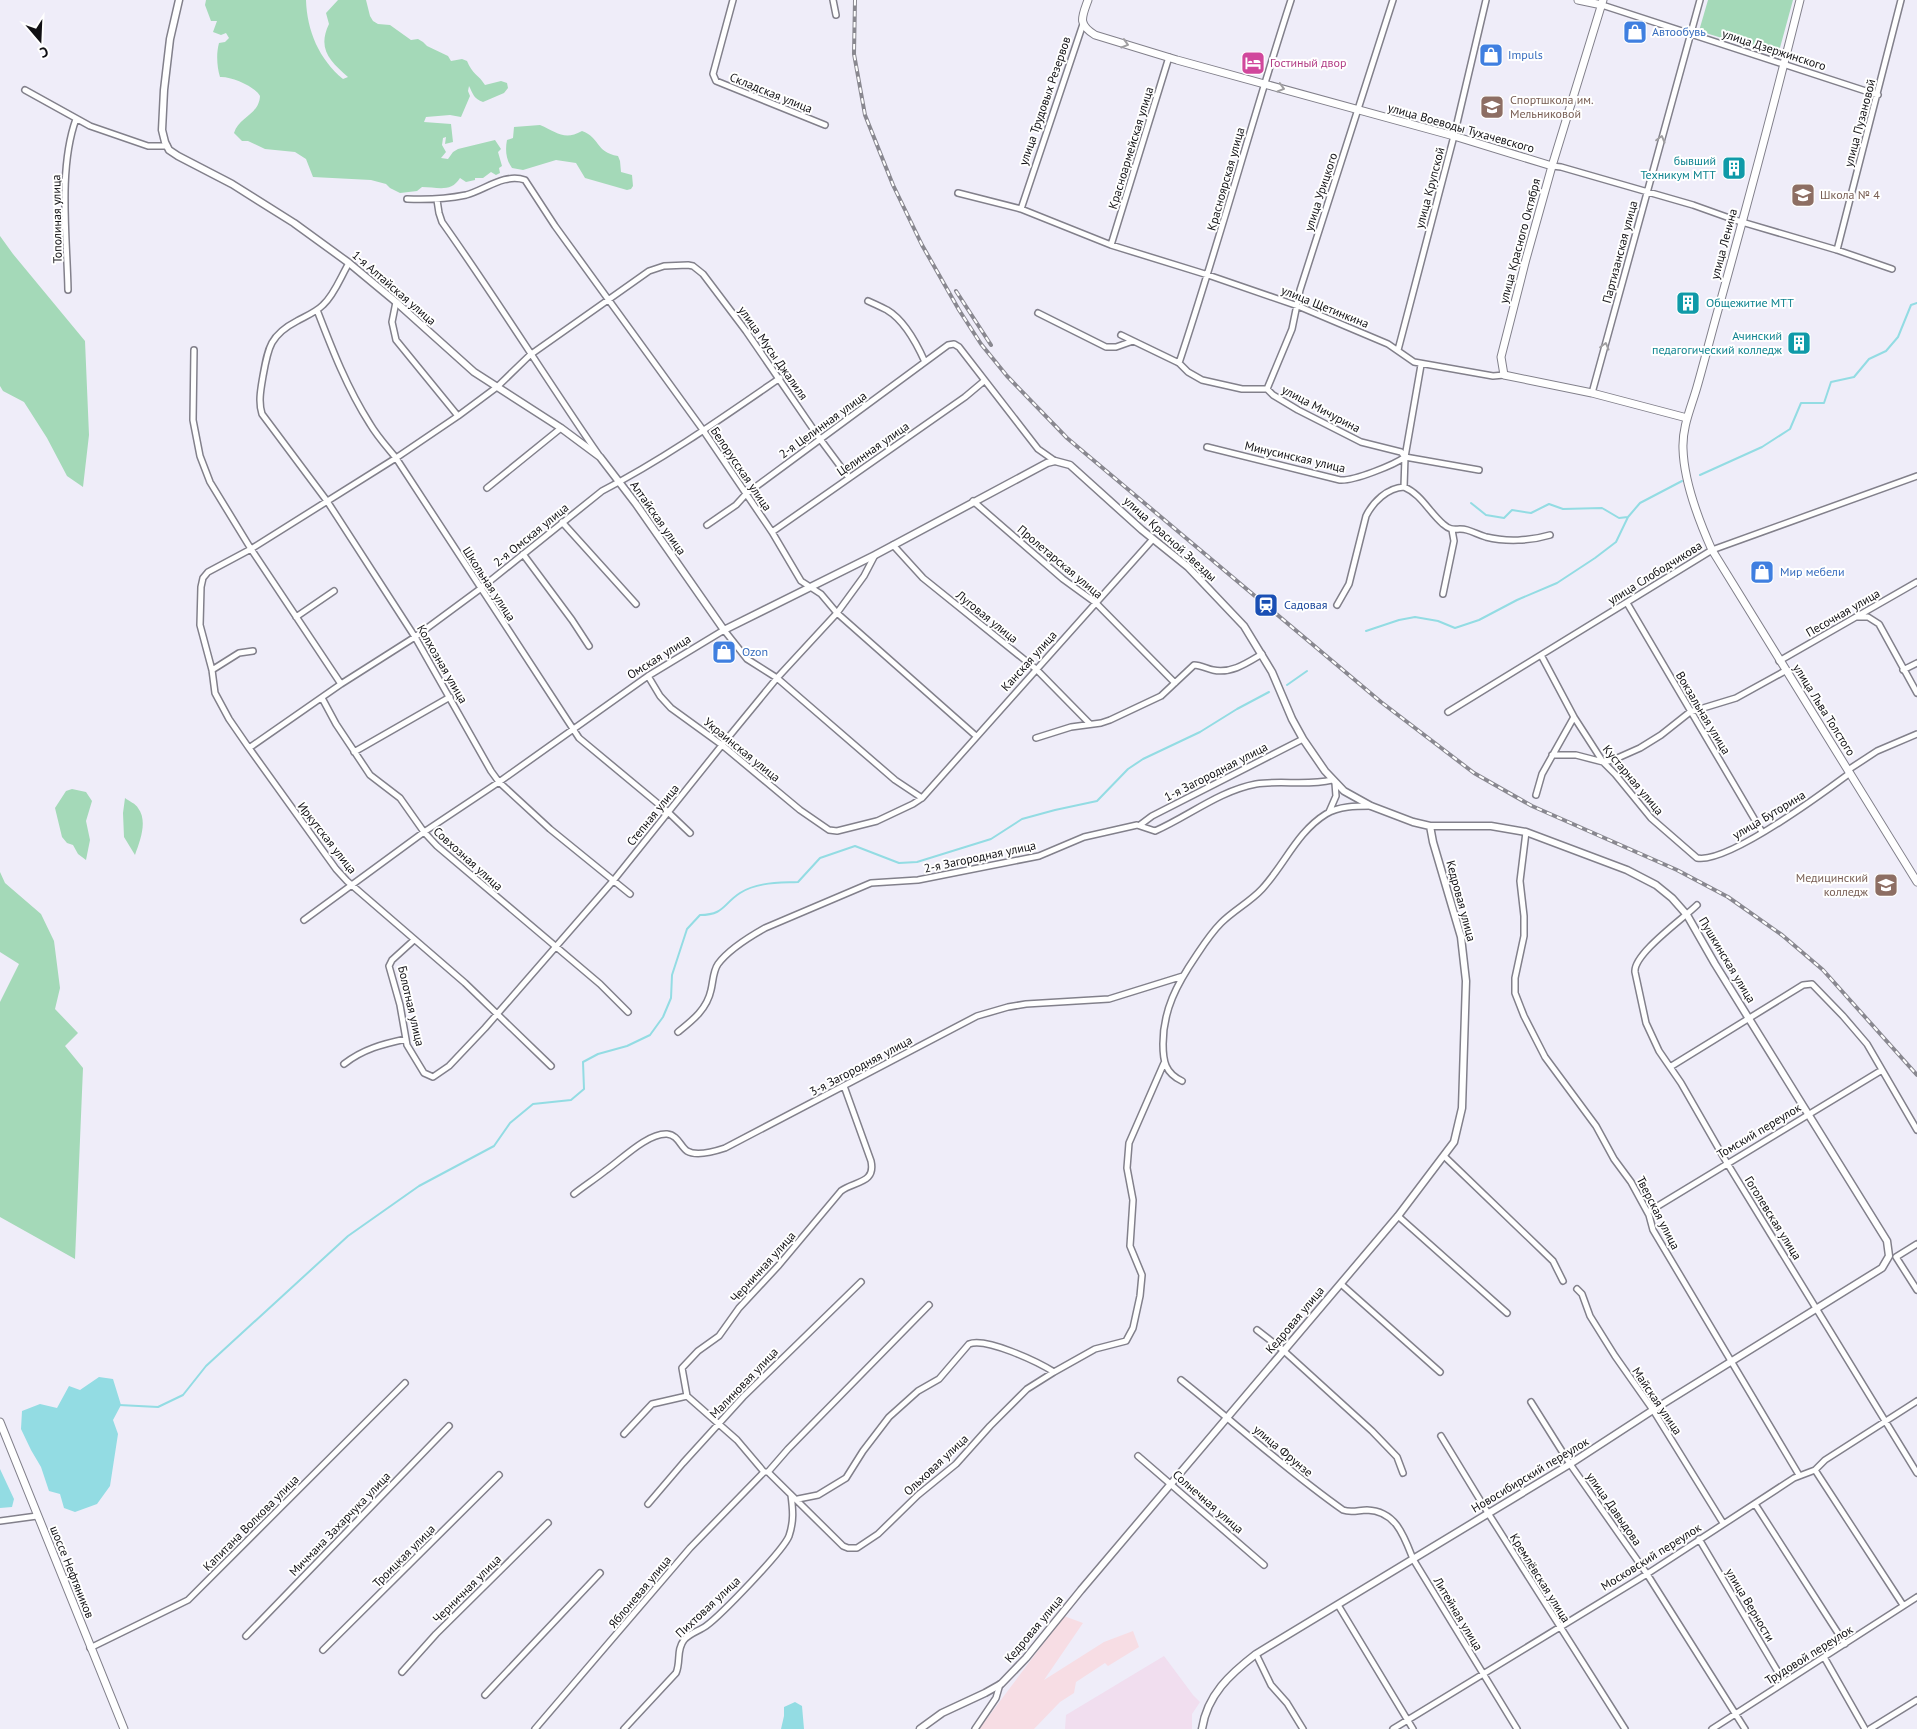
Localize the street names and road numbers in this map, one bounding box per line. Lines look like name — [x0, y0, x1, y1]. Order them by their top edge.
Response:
street label: улица Дзержинского — [1720, 26, 1828, 73]
street label: улица Трудовых Резервов — [1015, 35, 1074, 167]
street label: Складская улица — [728, 69, 815, 116]
street label: улица Пузановой — [1841, 77, 1878, 168]
street label: Красноармейская улица — [1105, 85, 1156, 211]
street label: улица Воеводы Тухачевского — [1386, 99, 1536, 156]
street label: Красноярская улица — [1204, 125, 1247, 232]
street label: улица Крупской — [1411, 146, 1448, 230]
street label: улица Урицкого — [1301, 151, 1340, 233]
street label: Тополиная улица — [48, 174, 65, 264]
street label: улица Красного Октября — [1496, 177, 1543, 305]
street label: Партизанская улица — [1599, 199, 1640, 305]
street label: улица Ленина — [1707, 207, 1740, 281]
street label: 1-я Алтайская улица — [349, 247, 439, 328]
street label: улица Щетинкина — [1279, 282, 1371, 331]
street label: улица Мусы Джалиля — [735, 303, 811, 403]
street label: улица Мичурина — [1279, 382, 1363, 436]
street label: 2-я Целинная улица — [776, 388, 869, 461]
street label: Целинная улица — [834, 418, 912, 479]
street label: Белорусская улица — [708, 424, 775, 514]
street label: Минусинская улица — [1243, 438, 1347, 475]
street label: Алтайская улица — [627, 478, 689, 558]
street label: улица Красной Звезды — [1121, 493, 1220, 584]
street label: 2-я Омская улица — [490, 500, 571, 569]
street label: Пролетарская улица — [1015, 522, 1106, 602]
street label: улица Слободчикова — [1605, 537, 1705, 608]
street label: Школьная улица — [460, 544, 519, 624]
street label: Песочная улица — [1803, 585, 1883, 640]
street label: Луговая улица — [953, 587, 1021, 646]
street label: Колхозная улица — [414, 622, 471, 706]
street label: Канская улица — [998, 627, 1060, 694]
street label: Омская улица — [624, 631, 693, 682]
street label: улица Льва Толстого — [1790, 661, 1859, 759]
street label: Вокзальная улица — [1673, 669, 1734, 757]
street label: Украинская улица — [701, 714, 784, 785]
street label: 1-я Загородная улица — [1162, 739, 1270, 804]
street label: Кустарная улица — [1600, 741, 1667, 818]
street label: Степная улица — [623, 781, 682, 849]
street label: улица Буторина — [1730, 787, 1808, 842]
street label: Иркутская улица — [295, 799, 360, 877]
street label: Совхозная улица — [430, 823, 506, 894]
street label: 2-я Загородная улица — [923, 837, 1037, 876]
street label: Кедровая улица — [1443, 859, 1480, 943]
street label: Пушкинская улица — [1696, 914, 1759, 1005]
street label: Болотная улица — [395, 964, 428, 1048]
street label: 3-я Загородняя улица — [807, 1032, 915, 1099]
street label: Томский переулок — [1714, 1099, 1804, 1162]
street label: Гоголевская улица — [1742, 1173, 1805, 1262]
street label: Тверская улица — [1633, 1174, 1683, 1252]
street label: Черничная улица — [727, 1228, 799, 1305]
street label: Кедровая улица — [1262, 1283, 1327, 1356]
street label: Малиновая улица — [706, 1344, 781, 1421]
street label: Майская улица — [1629, 1364, 1686, 1438]
street label: улица Фрунзе — [1251, 1421, 1316, 1480]
street label: Ольховая улица — [900, 1431, 971, 1498]
street label: Новосибирский переулок — [1468, 1433, 1591, 1516]
street label: Солнечная улица — [1170, 1467, 1247, 1537]
street label: Мичмана Захарчука улица — [286, 1468, 393, 1579]
street label: улица Давыдова — [1584, 1469, 1645, 1548]
street label: Капитана Волкова улица — [199, 1471, 302, 1574]
street label: Московский переулок — [1598, 1520, 1704, 1594]
street label: Троицкая улица — [369, 1521, 438, 1590]
street label: шоссе Нефтяников — [47, 1523, 98, 1620]
street label: Кремлёвская улица — [1507, 1530, 1574, 1625]
street label: Черничная улица — [429, 1551, 504, 1626]
street label: Яблоневая улица — [605, 1552, 674, 1631]
street label: улица Верности — [1723, 1565, 1778, 1644]
street label: Пихтовая улица — [672, 1573, 743, 1640]
street label: Литейная улица — [1430, 1573, 1486, 1653]
street label: Кедровая улица — [1001, 1592, 1066, 1665]
street label: Трудовой переулок — [1762, 1621, 1856, 1688]

